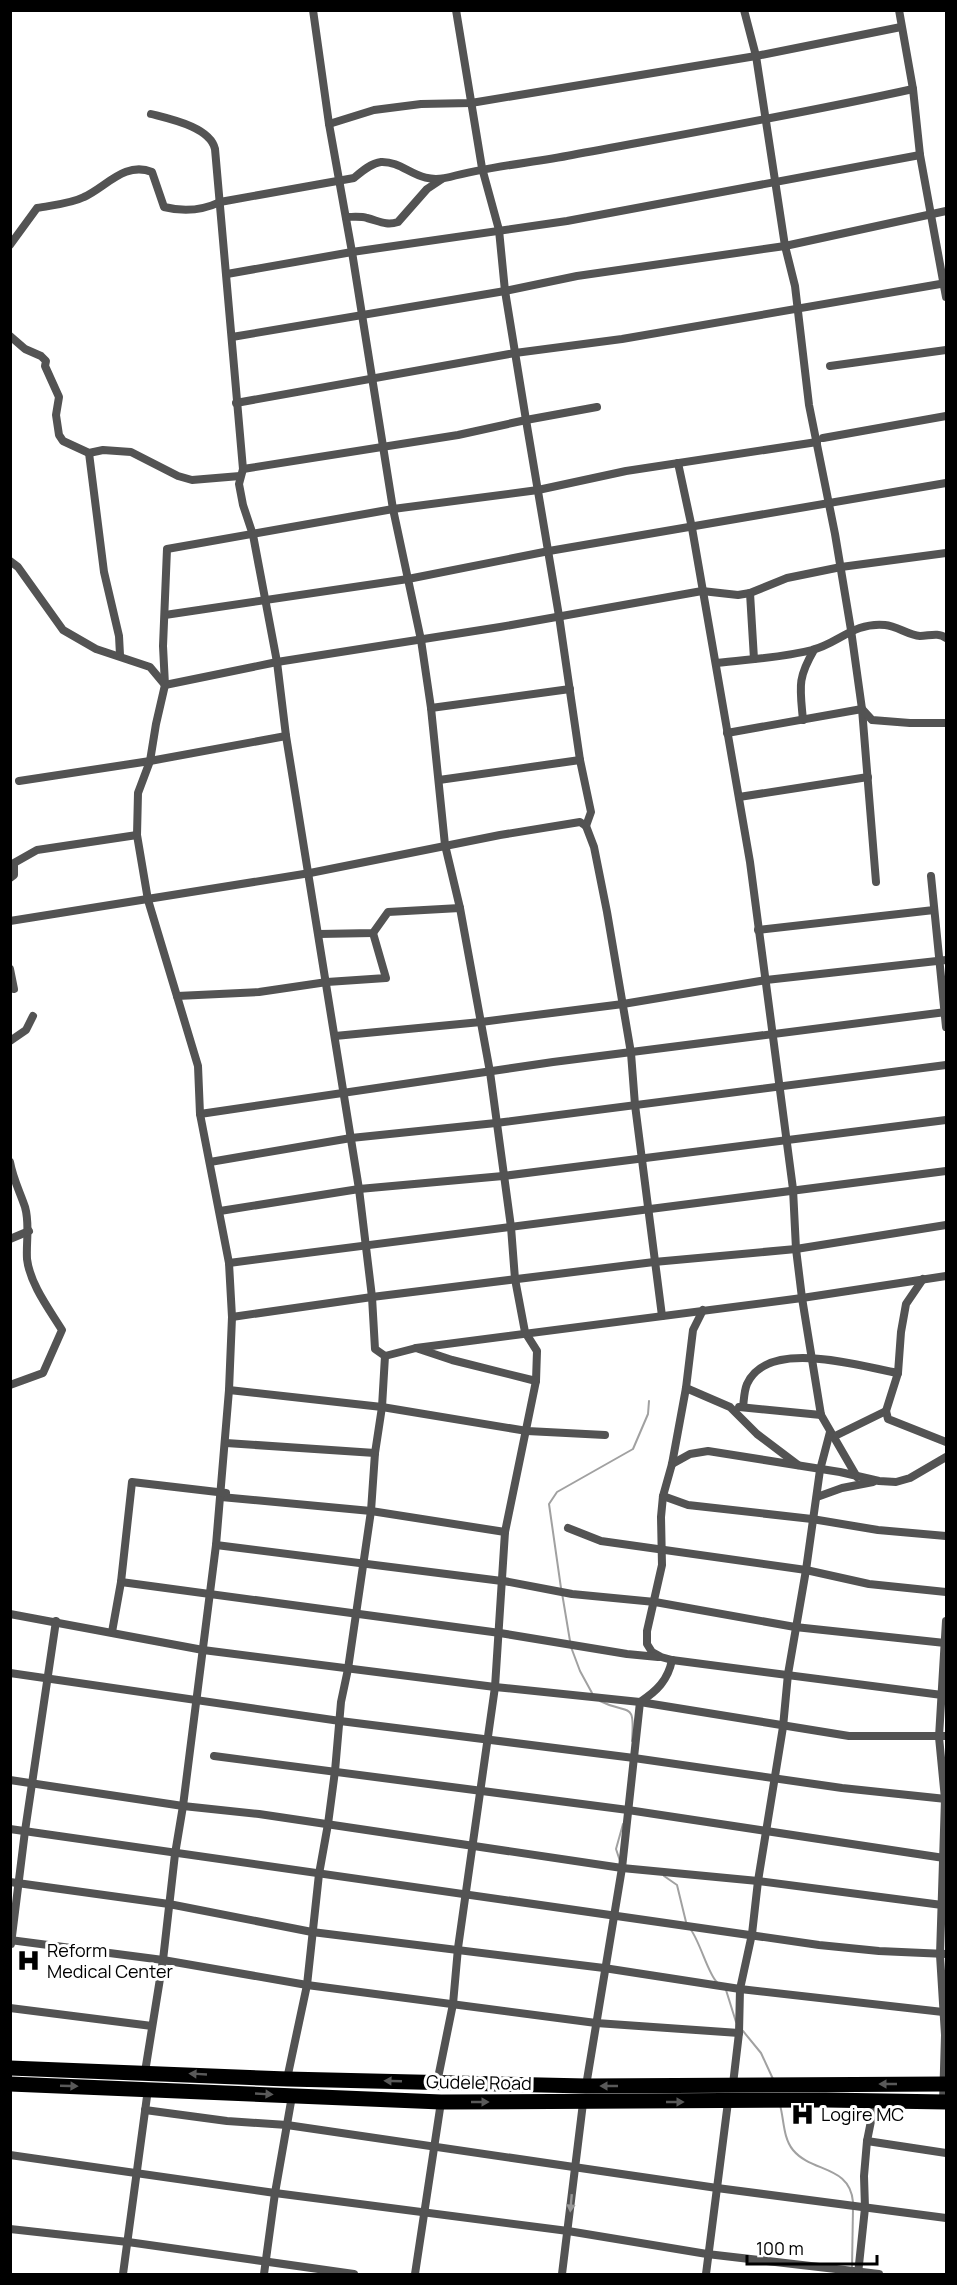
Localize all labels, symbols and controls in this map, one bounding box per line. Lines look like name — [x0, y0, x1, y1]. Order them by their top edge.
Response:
place label: Reform Medical Center — [47, 1938, 173, 1983]
hospital icon: Reform Medical Center — [16, 1947, 42, 1973]
street label: Gudele Road — [426, 2069, 532, 2095]
one-way arrow — [189, 2070, 208, 2079]
one-way arrow — [384, 2076, 403, 2086]
one-way arrow — [879, 2079, 898, 2089]
one-way arrow — [600, 2081, 619, 2090]
one-way arrow — [59, 2082, 78, 2091]
one-way arrow — [254, 2090, 273, 2099]
one-way arrow — [470, 2097, 489, 2107]
one-way arrow — [665, 2098, 684, 2107]
hospital icon: Logire MC — [790, 2101, 816, 2127]
place label: Logire MC — [821, 2102, 904, 2126]
one-way arrow — [566, 2193, 576, 2212]
scale bar — [747, 2228, 878, 2266]
text: 100 m — [756, 2236, 804, 2260]

